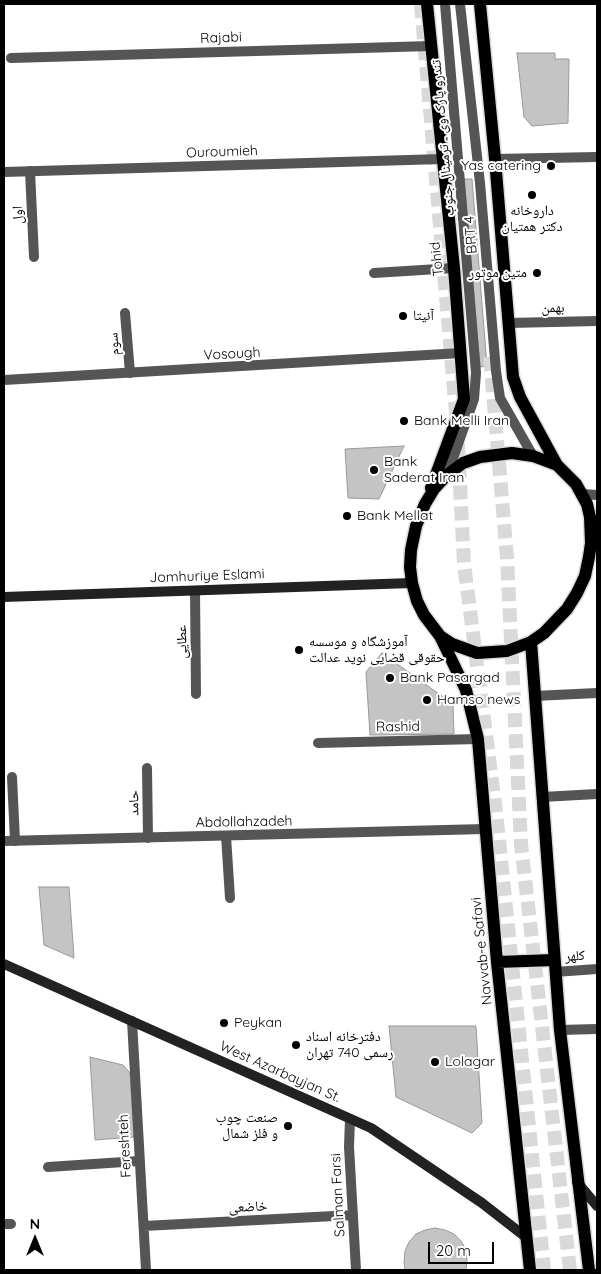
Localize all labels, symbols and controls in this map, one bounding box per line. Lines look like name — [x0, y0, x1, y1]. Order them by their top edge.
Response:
street label: Rajabi — [200, 29, 242, 47]
street label: تندرو پارک وی ـ ترمینال جنوب — [428, 59, 458, 217]
street label: Ouroumieh — [186, 142, 258, 162]
place label: Yas catering — [461, 158, 541, 174]
marker: Yas catering — [545, 160, 557, 172]
marker: داروخانه دکتر همتیان — [526, 189, 538, 201]
place label: داروخانه دکتر همتیان — [502, 203, 562, 236]
street label: اول — [9, 206, 27, 224]
street label: BRT 4 — [461, 215, 481, 255]
street label: Tohid — [427, 241, 447, 277]
place label: متین موتور — [469, 265, 527, 281]
marker: متین موتور — [531, 267, 543, 279]
street label: بهمن — [541, 299, 565, 317]
place label: آنیتا — [413, 308, 434, 324]
marker: آنیتا — [397, 310, 409, 322]
street label: سوم — [105, 332, 123, 356]
street label: Vosough — [203, 344, 261, 364]
place label: Bank Melli Iran — [414, 413, 509, 429]
marker: Bank Melli Iran — [398, 415, 410, 427]
place label: Bank Saderat Iran — [384, 454, 464, 487]
marker: Bank Saderat Iran — [368, 464, 380, 476]
place label: Bank Mellat — [357, 508, 433, 524]
marker: Bank Mellat — [341, 510, 353, 522]
street label: Jomhuriye Eslami — [149, 566, 265, 586]
street label: عطایی — [173, 625, 191, 659]
place label: آموزشگاه و موسسه حقوقی قضایی نوید عدالت — [309, 634, 445, 666]
marker: آموزشگاه و موسسه حقوقی قضایی نوید عدالت — [293, 644, 305, 656]
place label: Bank Pasargad — [400, 670, 500, 686]
marker: Bank Pasargad — [384, 672, 396, 684]
place label: Hamso news — [437, 692, 520, 708]
marker: Hamso news — [421, 694, 433, 706]
street label: Rashid — [376, 718, 420, 736]
street label: حامد — [125, 790, 143, 816]
street label: Abdollahzadeh — [195, 813, 293, 831]
street label: Navvab-e Safavi — [468, 896, 496, 1006]
street label: کلهر — [564, 947, 586, 965]
place label: Peykan — [234, 1015, 282, 1031]
marker: Peykan — [218, 1017, 230, 1029]
place label: دفترخانه اسناد رسمی 740 تهران — [306, 1029, 393, 1062]
street label: West Azarbayjan St. — [217, 1038, 343, 1106]
marker: دفترخانه اسناد رسمی 740 تهران — [290, 1039, 302, 1051]
place label: Lolagar — [445, 1054, 495, 1070]
marker: Lolagar — [429, 1056, 441, 1068]
place label: صنعت چوب و فلز شمال — [216, 1110, 278, 1142]
street label: Fereshteh — [115, 1114, 135, 1178]
marker: صنعت چوب و فلز شمال — [282, 1120, 294, 1132]
street label: Salman Farsi — [327, 1153, 349, 1237]
street label: خاضعی — [228, 1198, 268, 1216]
north arrow — [10, 1214, 60, 1264]
text: N — [30, 1215, 40, 1233]
scale bar — [431, 1232, 497, 1264]
text: 20 m — [436, 1241, 471, 1260]

